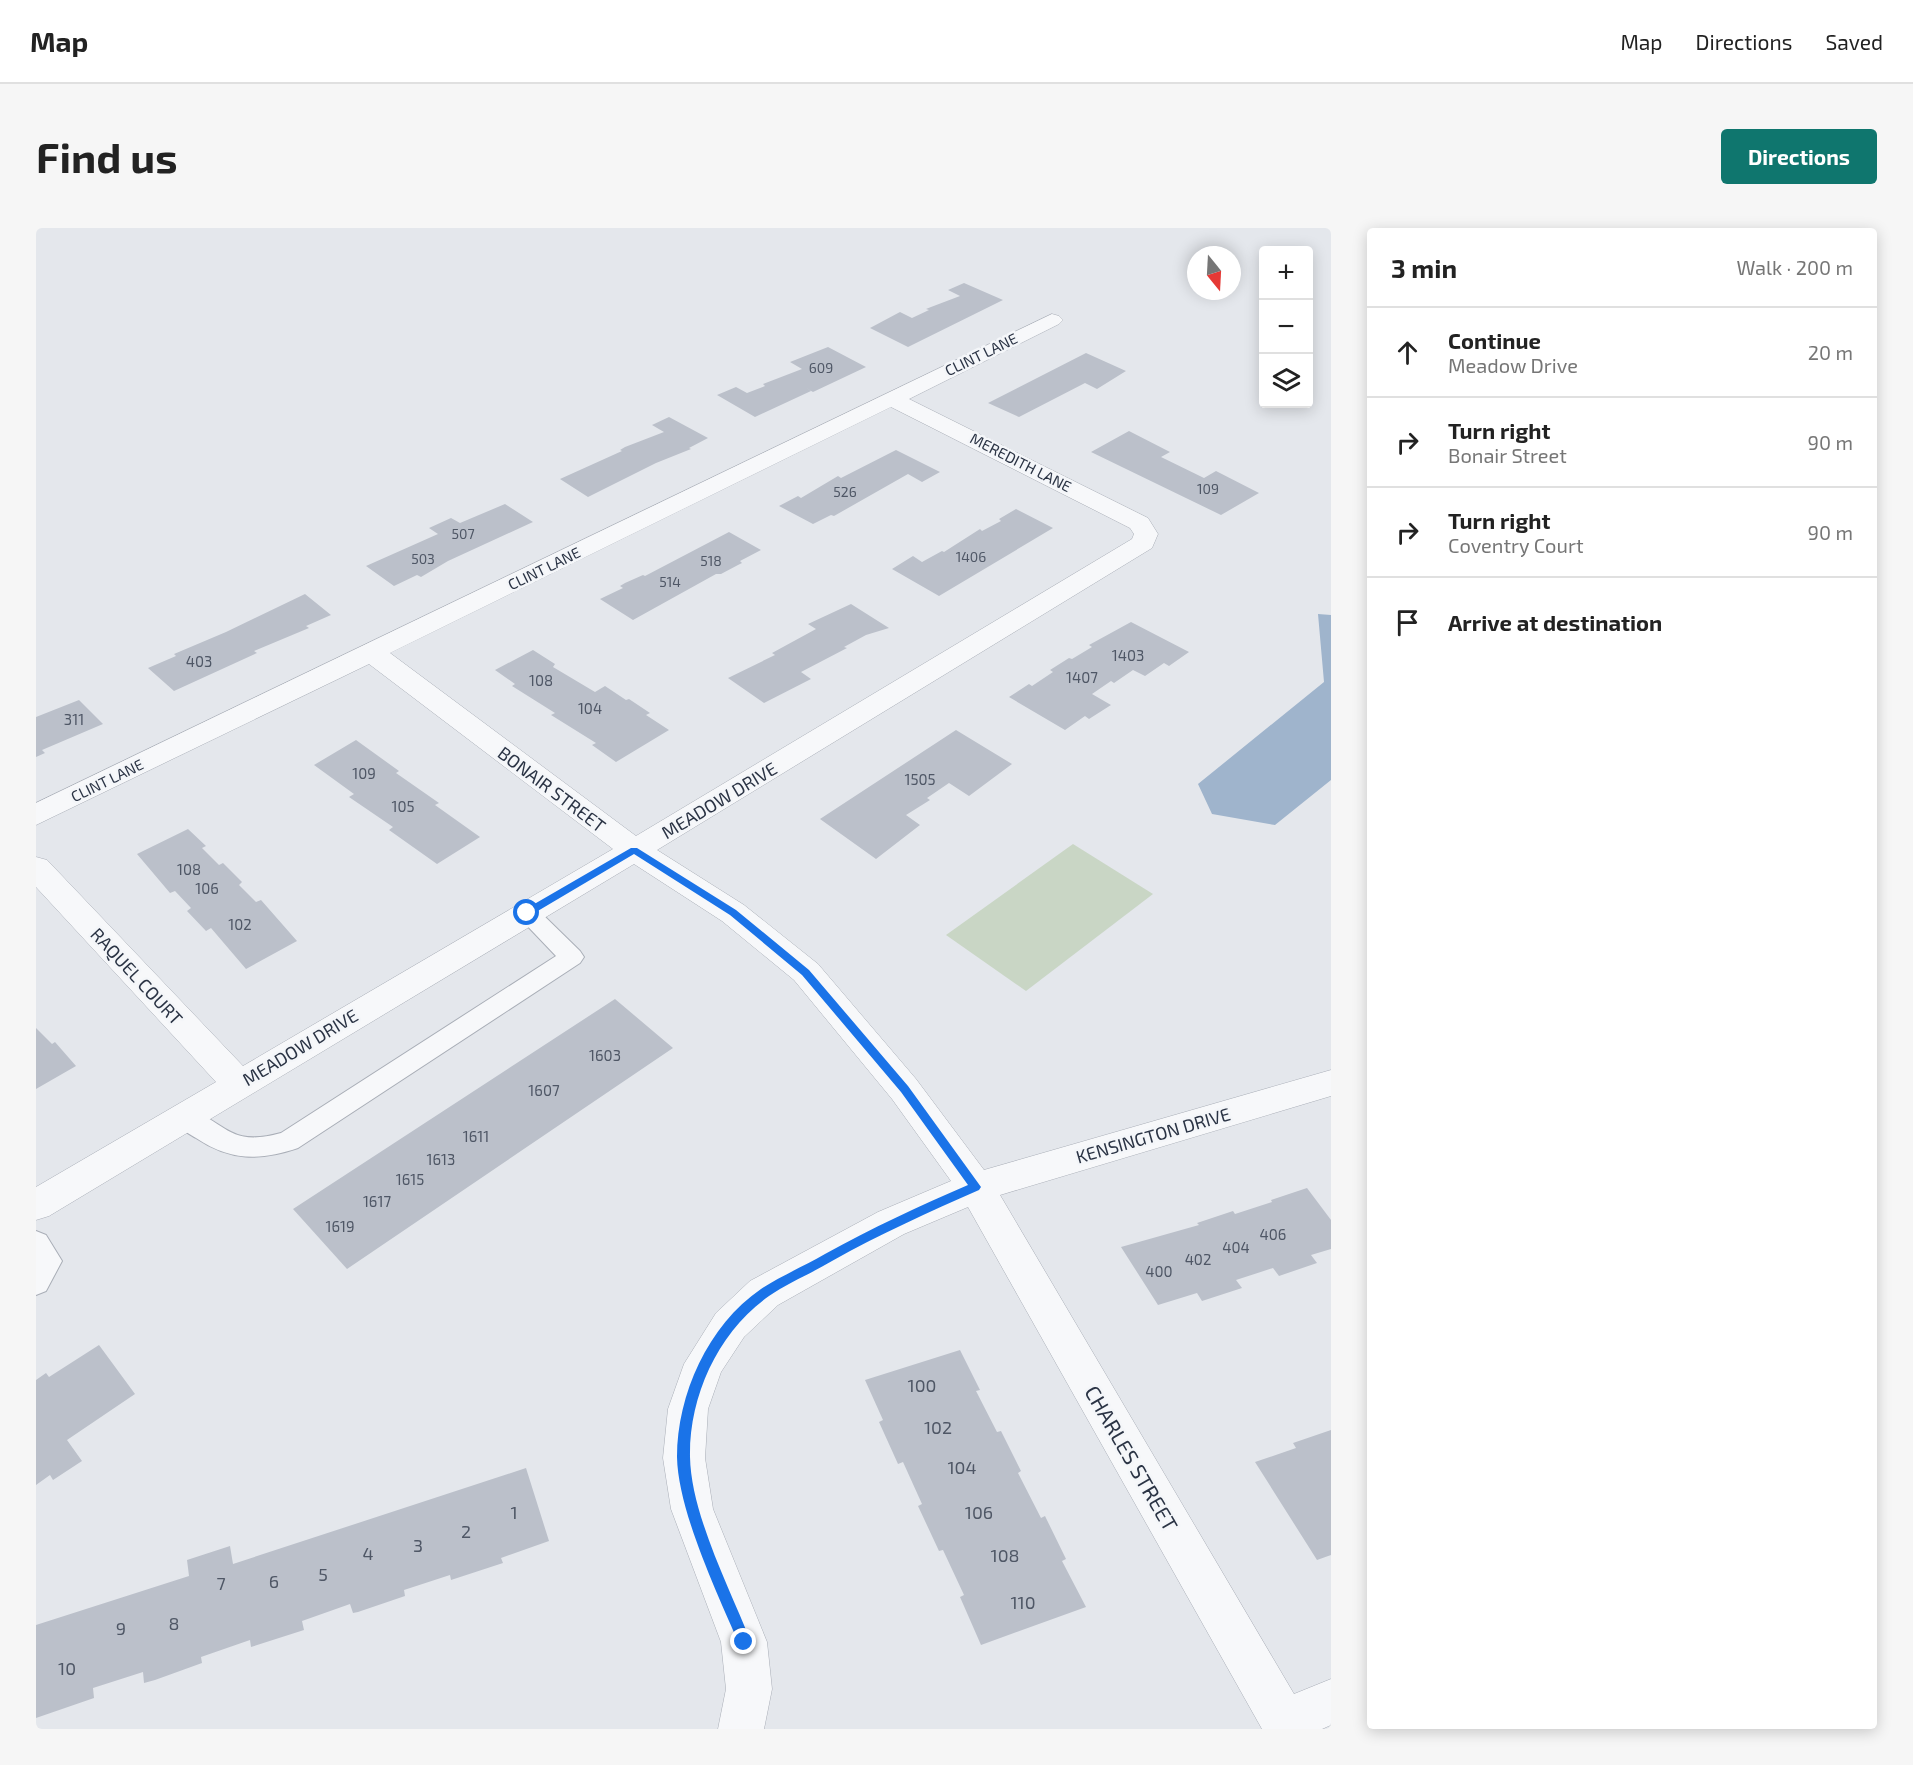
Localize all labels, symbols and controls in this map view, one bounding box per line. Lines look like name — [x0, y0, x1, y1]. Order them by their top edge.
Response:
text: Map — [30, 24, 88, 58]
text: Map — [1620, 29, 1663, 54]
text: Directions — [1696, 29, 1792, 54]
text: Saved — [1825, 29, 1883, 54]
button: Directions — [1721, 129, 1877, 184]
text: Find us — [36, 131, 178, 181]
north arrow — [1187, 246, 1241, 300]
map controls — [1259, 246, 1313, 408]
button: + — [1259, 246, 1313, 300]
text: 3 min — [1391, 252, 1457, 283]
text: Walk · 200 m — [1736, 255, 1853, 279]
button: − — [1259, 300, 1313, 354]
text: Continue — [1448, 327, 1541, 353]
street label: CLINT LANE — [942, 329, 1020, 379]
icon: ahead — [1391, 336, 1424, 369]
text: 20 m — [1808, 340, 1853, 364]
text: Meadow Drive — [1448, 353, 1578, 377]
button: layers — [1259, 354, 1313, 408]
house number: 609 — [809, 359, 833, 376]
text: Turn right — [1448, 417, 1550, 443]
icon: right — [1391, 426, 1424, 459]
street label: MEREDITH LANE — [967, 429, 1075, 495]
text: 90 m — [1808, 430, 1853, 454]
text: Bonair Street — [1448, 443, 1567, 467]
house number: 109 — [1197, 480, 1219, 497]
house number: 526 — [833, 483, 857, 500]
text: Turn right — [1448, 507, 1550, 533]
icon: right — [1391, 516, 1424, 549]
text: 90 m — [1808, 520, 1853, 544]
house number: 507 — [451, 525, 475, 542]
text: Coventry Court — [1448, 533, 1584, 557]
street label: CLINT LANE — [505, 543, 583, 593]
house number: 1406 — [956, 548, 986, 565]
house number: 503 — [411, 550, 435, 567]
house number: 518 — [700, 552, 722, 569]
house number: 514 — [659, 573, 681, 590]
icon: arrive — [1391, 606, 1424, 639]
text: Arrive at destination — [1448, 609, 1662, 635]
house number: 1403 — [1112, 646, 1144, 664]
house number: 403 — [186, 652, 212, 670]
house number: 1407 — [1066, 668, 1098, 686]
house number: 108 — [529, 671, 553, 689]
house number: 104 — [578, 699, 602, 717]
house number: 311 — [64, 710, 84, 728]
street label: BONAIR STREET — [494, 741, 611, 837]
street label: CLINT LANE — [68, 755, 146, 805]
street label: MEADOW DRIVE — [657, 757, 781, 843]
house number: 109 — [352, 764, 376, 782]
house number: 1505 — [904, 770, 936, 788]
house number: 105 — [391, 797, 415, 815]
house number: 108 — [177, 860, 201, 878]
house number: 106 — [195, 879, 219, 897]
route start — [513, 899, 539, 925]
house number: 102 — [228, 915, 252, 933]
street label: RAQUEL COURT — [86, 923, 188, 1029]
street label: MEADOW DRIVE — [238, 1004, 362, 1090]
house number: 1603 — [589, 1046, 621, 1064]
house number: 1607 — [528, 1081, 560, 1099]
street label: KENSINGTON DRIVE — [1073, 1102, 1233, 1168]
house number: 1611 — [463, 1127, 489, 1145]
house number: 1613 — [427, 1150, 455, 1168]
house number: 1615 — [396, 1170, 424, 1188]
house number: 1617 — [363, 1192, 391, 1210]
house number: 1619 — [325, 1217, 355, 1235]
house number: 406 — [1260, 1225, 1286, 1243]
house number: 404 — [1222, 1238, 1250, 1256]
house number: 402 — [1185, 1250, 1211, 1268]
house number: 400 — [1145, 1262, 1173, 1280]
house number: 100 — [908, 1374, 936, 1396]
street label: CHARLES STREET — [1080, 1381, 1184, 1535]
house number: 102 — [924, 1416, 952, 1438]
house number: 104 — [947, 1456, 977, 1478]
house number: 1 — [510, 1501, 518, 1523]
house number: 106 — [965, 1501, 993, 1523]
house number: 2 — [461, 1520, 471, 1542]
house number: 3 — [413, 1534, 423, 1556]
house number: 4 — [362, 1542, 374, 1564]
house number: 108 — [991, 1544, 1019, 1566]
house number: 5 — [318, 1563, 328, 1585]
house number: 6 — [269, 1570, 279, 1592]
house number: 7 — [216, 1572, 226, 1594]
house number: 110 — [1010, 1591, 1036, 1613]
house number: 8 — [169, 1612, 179, 1634]
house number: 9 — [116, 1617, 126, 1639]
route end — [730, 1628, 756, 1654]
house number: 10 — [58, 1657, 76, 1679]

